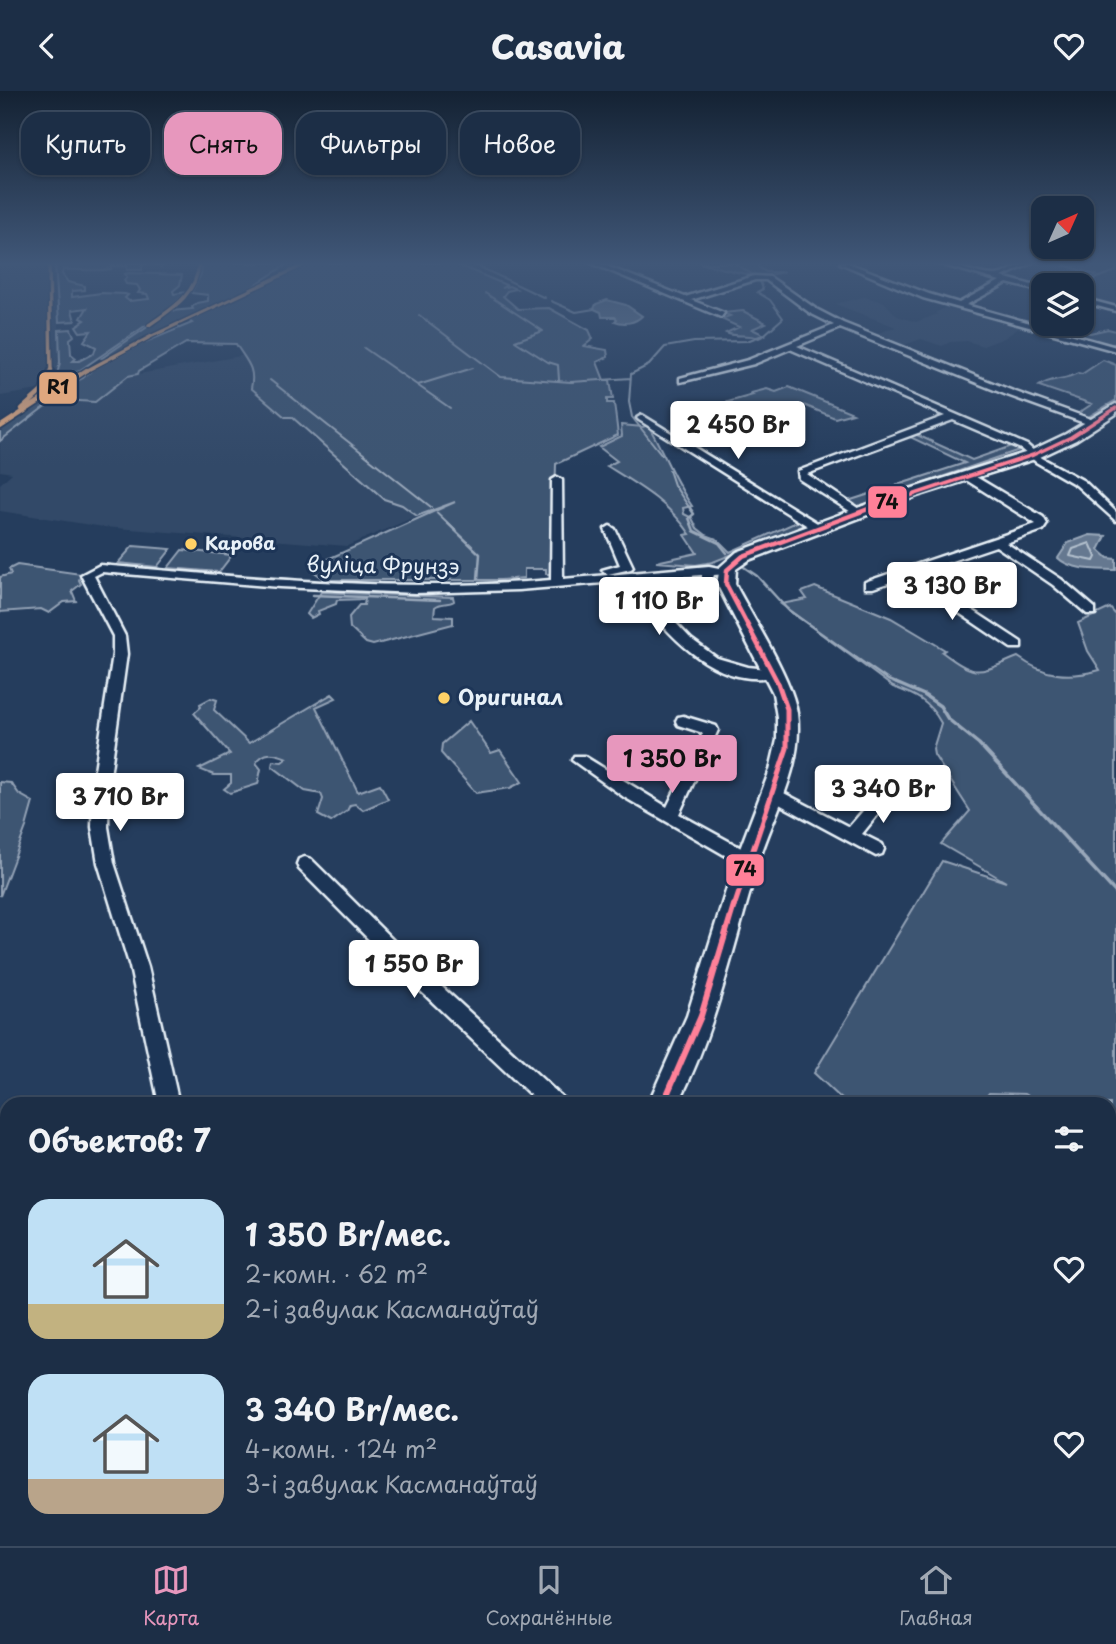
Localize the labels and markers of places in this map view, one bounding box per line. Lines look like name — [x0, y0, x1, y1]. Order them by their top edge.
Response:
pin: 2 450 Br — [666, 401, 810, 461]
place label: Карова — [205, 529, 275, 556]
marker: Карова — [183, 536, 199, 552]
pin: 3 130 Br — [880, 563, 1024, 622]
pin: 1 110 Br — [587, 577, 731, 637]
place label: Оригинал — [458, 680, 563, 712]
marker: Оригинал — [436, 690, 452, 706]
pin: 1 350 Br — [600, 735, 744, 795]
pin: 3 340 Br — [811, 765, 955, 825]
pin: 3 710 Br — [48, 773, 192, 833]
pin: 1 550 Br — [342, 941, 486, 1000]

